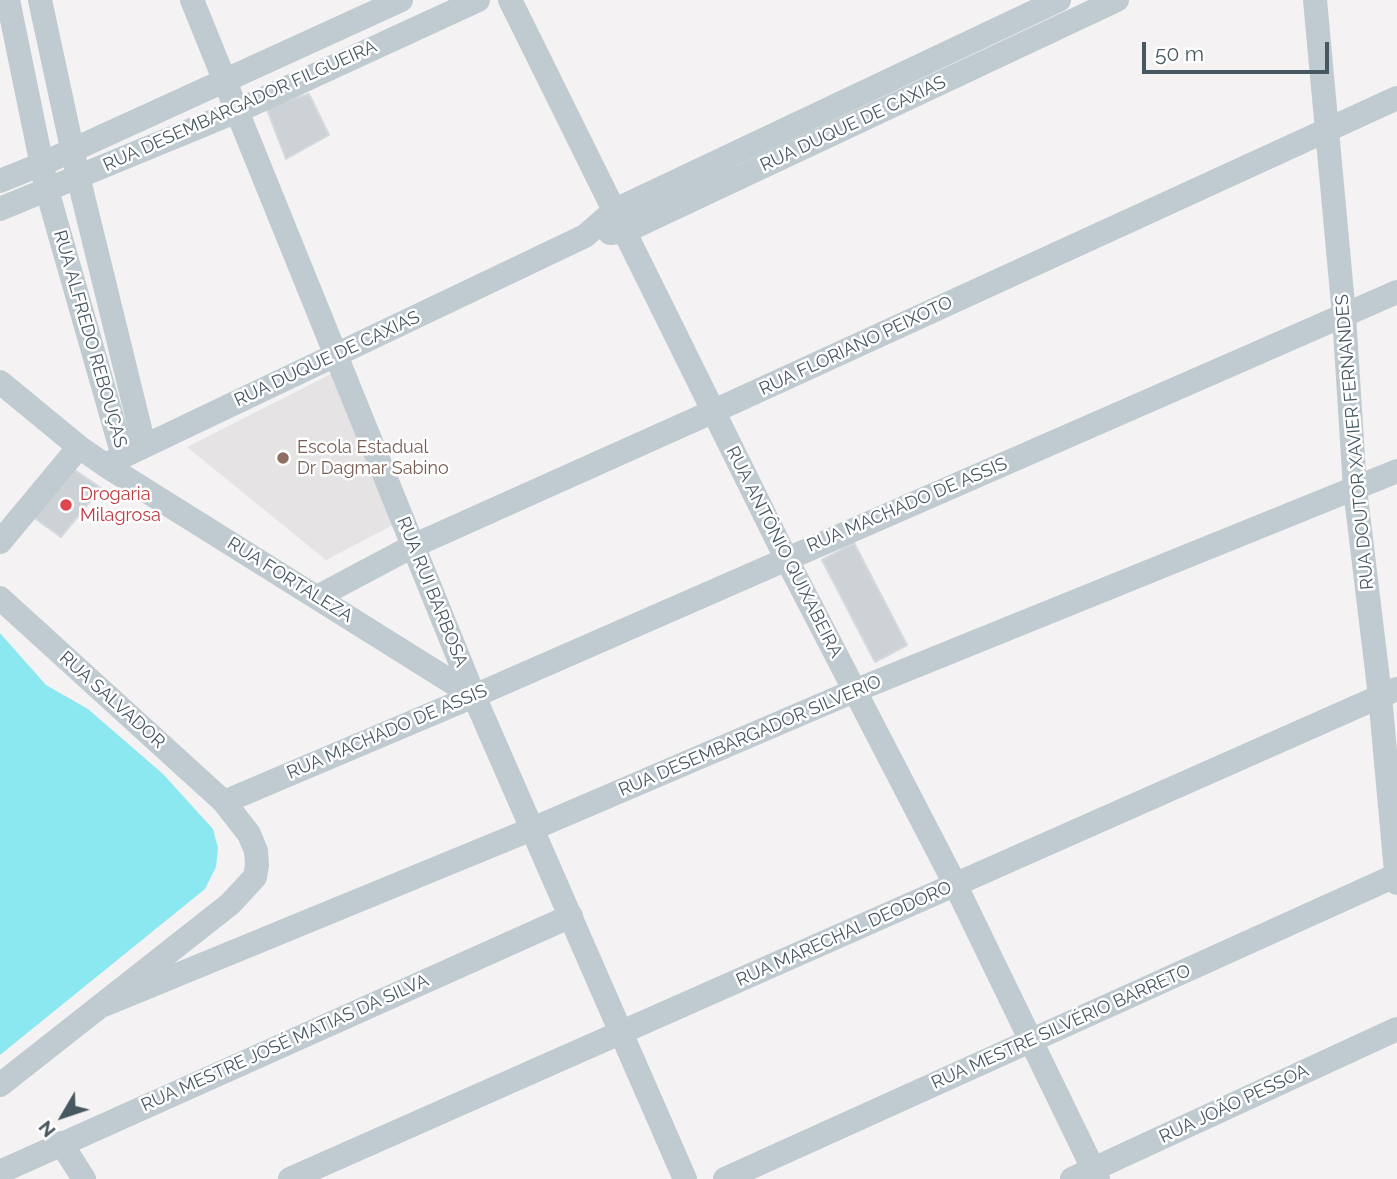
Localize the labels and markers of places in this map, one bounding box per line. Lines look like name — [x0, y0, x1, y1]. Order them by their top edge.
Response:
place label: Escola Estadual Dr Dagmar Sabino — [297, 437, 449, 480]
marker: Escola Estadual Dr Dagmar Sabino — [275, 450, 291, 466]
place label: Drogaria Milagrosa — [80, 484, 161, 526]
marker: Drogaria Milagrosa — [58, 497, 74, 513]

